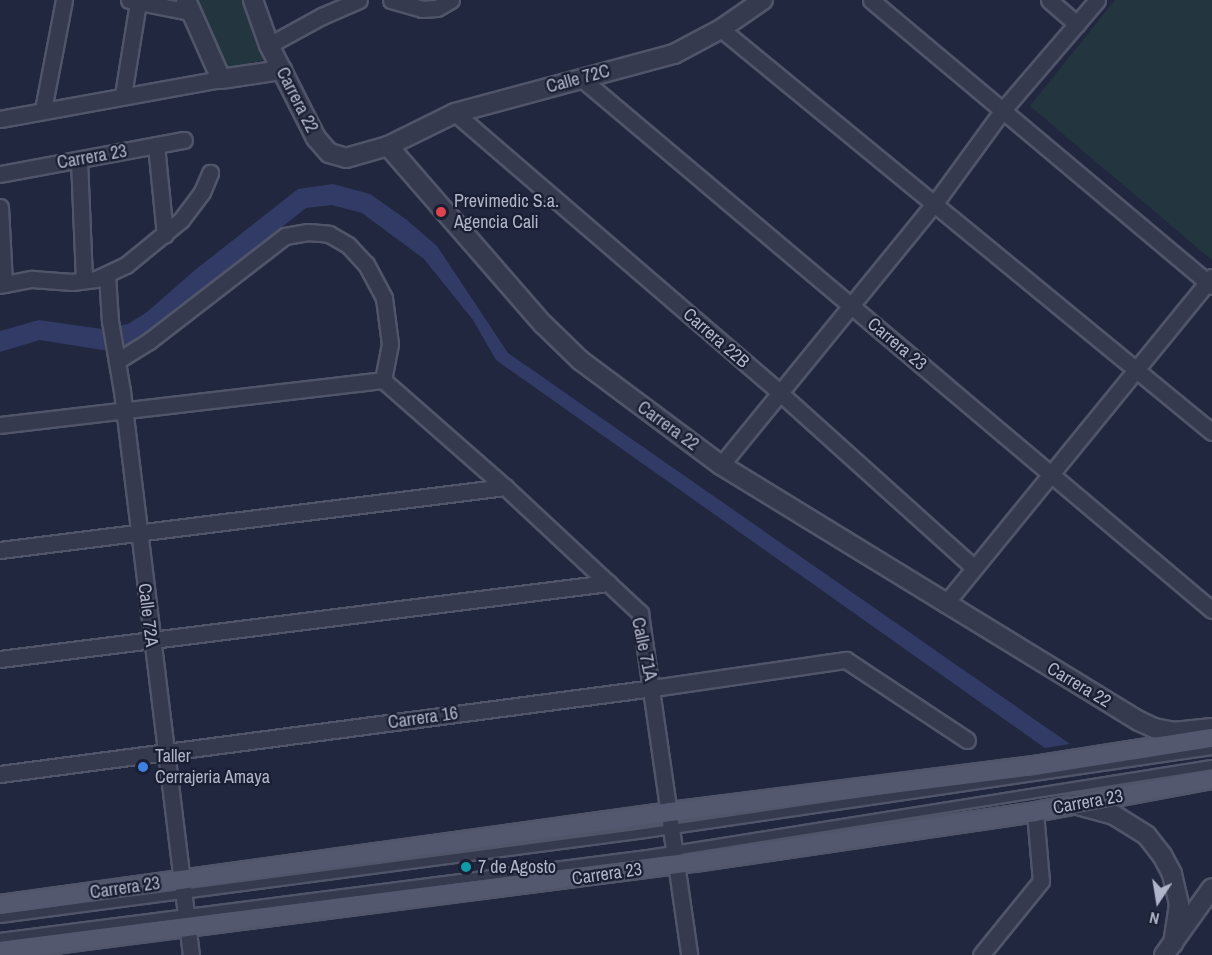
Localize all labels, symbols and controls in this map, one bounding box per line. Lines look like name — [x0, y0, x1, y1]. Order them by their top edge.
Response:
street label: Calle 72C — [544, 60, 612, 98]
street label: Carrera 22 — [271, 64, 323, 136]
street label: Carrera 23 — [55, 140, 129, 174]
place label: Previmedic S.a. Agencia Cali — [454, 191, 559, 234]
marker: Previmedic S.a. Agencia Cali — [432, 203, 450, 221]
street label: Carrera 22B — [679, 303, 753, 373]
street label: Carrera 23 — [863, 313, 931, 375]
street label: Carrera 22 — [633, 397, 703, 455]
street label: Calle 72A — [133, 582, 163, 648]
street label: Calle 71A — [627, 615, 661, 683]
street label: Carrera 22 — [1043, 658, 1115, 712]
street label: Carrera 16 — [387, 702, 459, 734]
place label: Taller Cerrajeria Amaya — [155, 746, 271, 789]
marker: Taller Cerrajeria Amaya — [136, 760, 150, 774]
street label: Carrera 23 — [1051, 785, 1125, 819]
place label: 7 de Agosto — [478, 856, 557, 878]
street label: Carrera 23 — [571, 858, 643, 890]
marker: 7 de Agosto — [459, 860, 473, 874]
north arrow — [1128, 871, 1188, 931]
street label: Carrera 23 — [89, 872, 161, 904]
text: N — [1147, 907, 1161, 930]

